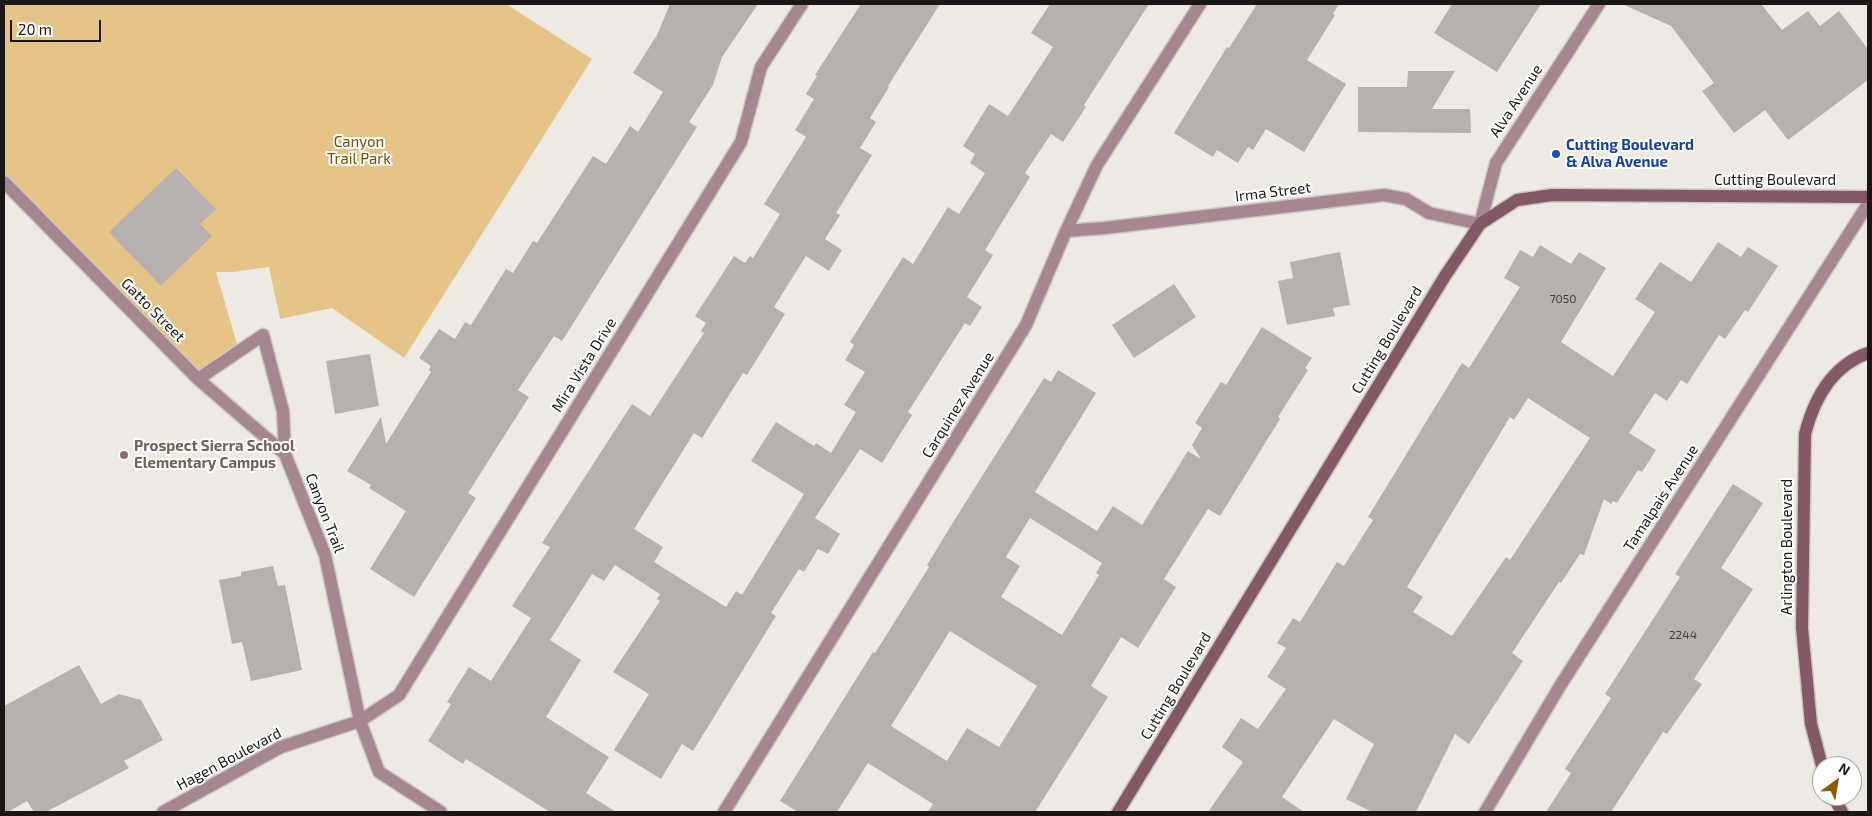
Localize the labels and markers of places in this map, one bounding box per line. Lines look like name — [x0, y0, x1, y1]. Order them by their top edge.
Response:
place label: Cutting Boulevard & Alva Avenue — [1566, 136, 1694, 171]
marker: Cutting Boulevard & Alva Avenue — [1550, 148, 1562, 160]
place label: Prospect Sierra School Elementary Campus — [134, 437, 295, 472]
marker: Prospect Sierra School Elementary Campus — [118, 449, 130, 461]

